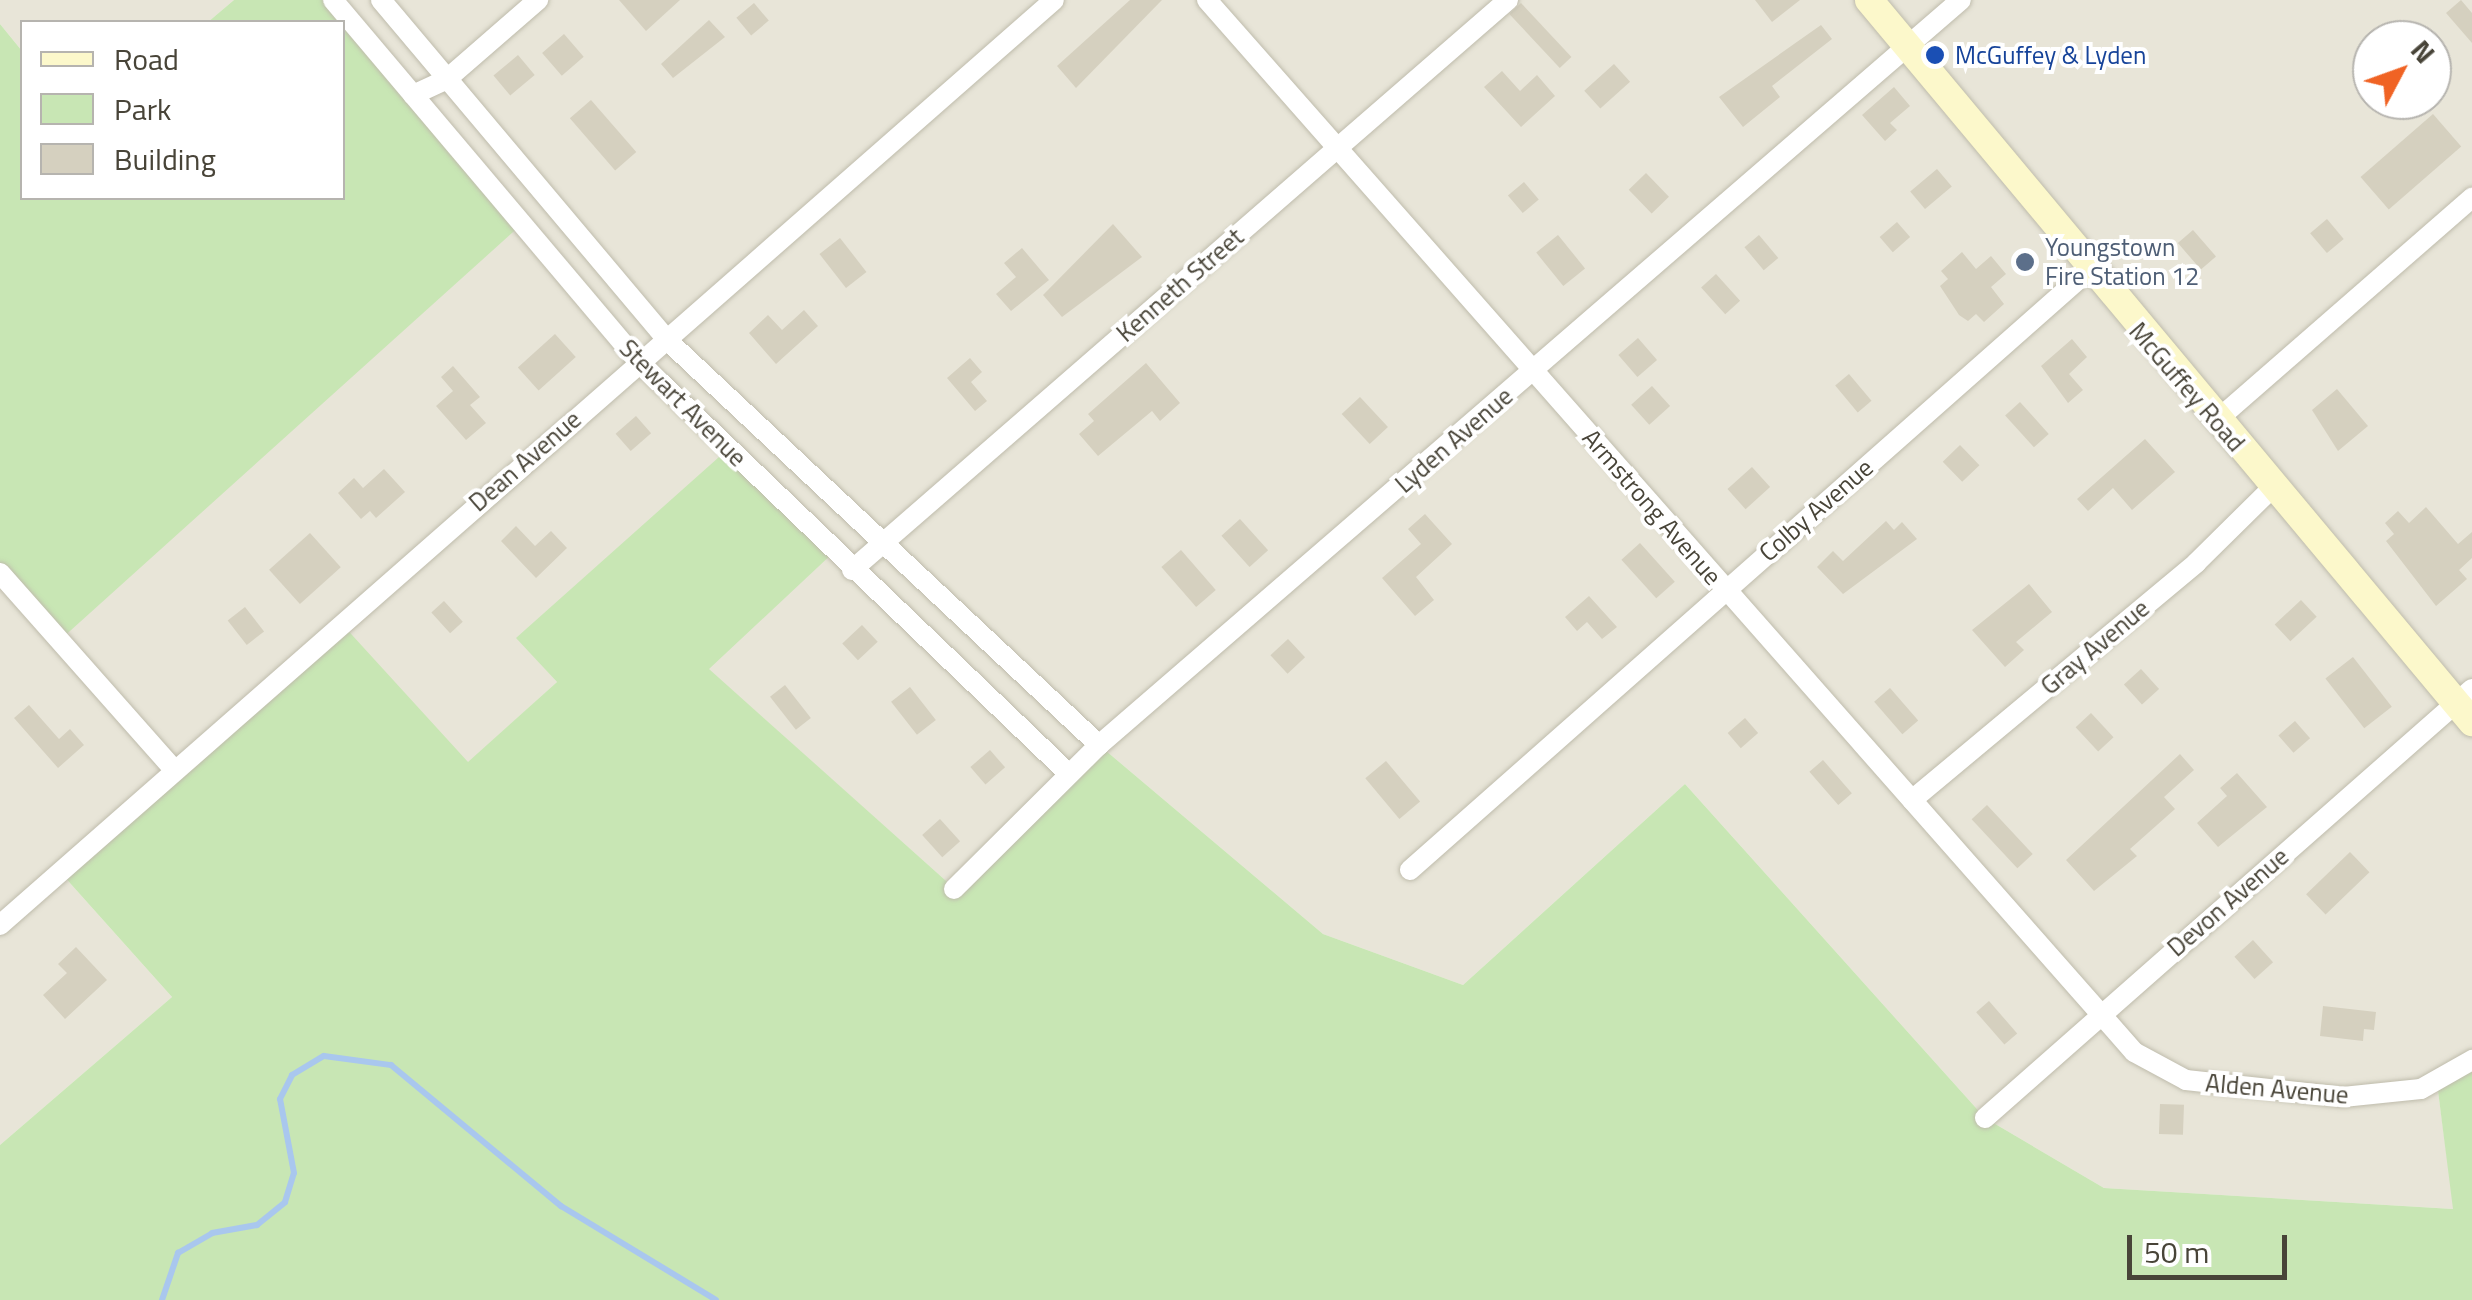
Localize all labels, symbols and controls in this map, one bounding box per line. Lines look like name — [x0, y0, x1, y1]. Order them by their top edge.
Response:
legend — [20, 20, 345, 200]
north arrow — [2352, 20, 2452, 120]
text: N — [2401, 30, 2446, 73]
text: Road — [114, 36, 179, 82]
place label: McGuffey & Lyden — [1955, 40, 2146, 70]
marker: McGuffey & Lyden — [1924, 44, 1946, 66]
text: Park — [114, 86, 171, 132]
text: Building — [114, 136, 216, 182]
street label: Kenneth Street — [1111, 222, 1249, 348]
place label: Youngstown Fire Station 12 — [2045, 233, 2199, 292]
marker: Youngstown Fire Station 12 — [2014, 251, 2036, 273]
street label: McGuffey Road — [2123, 316, 2251, 458]
street label: Stewart Avenue — [613, 333, 753, 473]
street label: Lyden Avenue — [1389, 381, 1519, 499]
street label: Dean Avenue — [463, 404, 587, 518]
street label: Armstrong Avenue — [1576, 423, 1728, 591]
street label: Colby Avenue — [1753, 452, 1879, 568]
street label: Gray Avenue — [2035, 593, 2155, 701]
street label: Devon Avenue — [2161, 841, 2295, 963]
street label: Alden Avenue — [2204, 1068, 2350, 1110]
scale bar — [2132, 1215, 2292, 1277]
text: 50 m — [2144, 1229, 2209, 1275]

